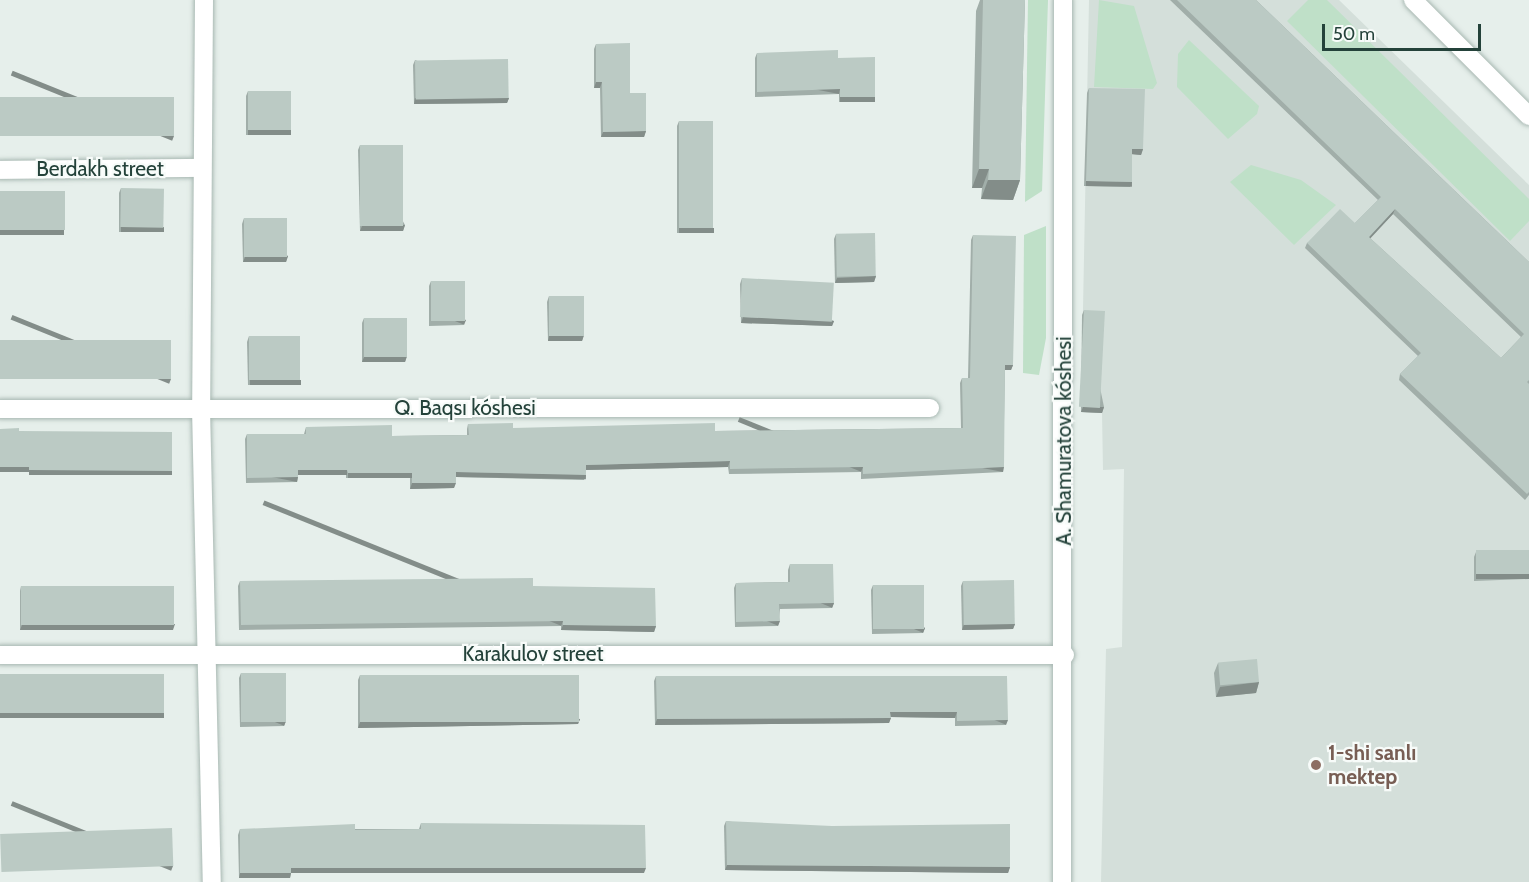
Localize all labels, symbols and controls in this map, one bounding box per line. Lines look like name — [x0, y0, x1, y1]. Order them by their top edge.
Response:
scale bar — [1325, 12, 1484, 50]
text: 50 m — [1333, 23, 1375, 45]
street label: Berdakh street — [36, 156, 164, 182]
street label: A. Shamuratova kóshesi — [1051, 336, 1077, 546]
street label: Q. Baqsı kóshesi — [394, 395, 536, 421]
street label: Karakulov street — [463, 641, 603, 667]
place label: 1-shi sanlı mektep — [1328, 740, 1416, 790]
marker: 1-shi sanlı mektep — [1309, 758, 1323, 772]

